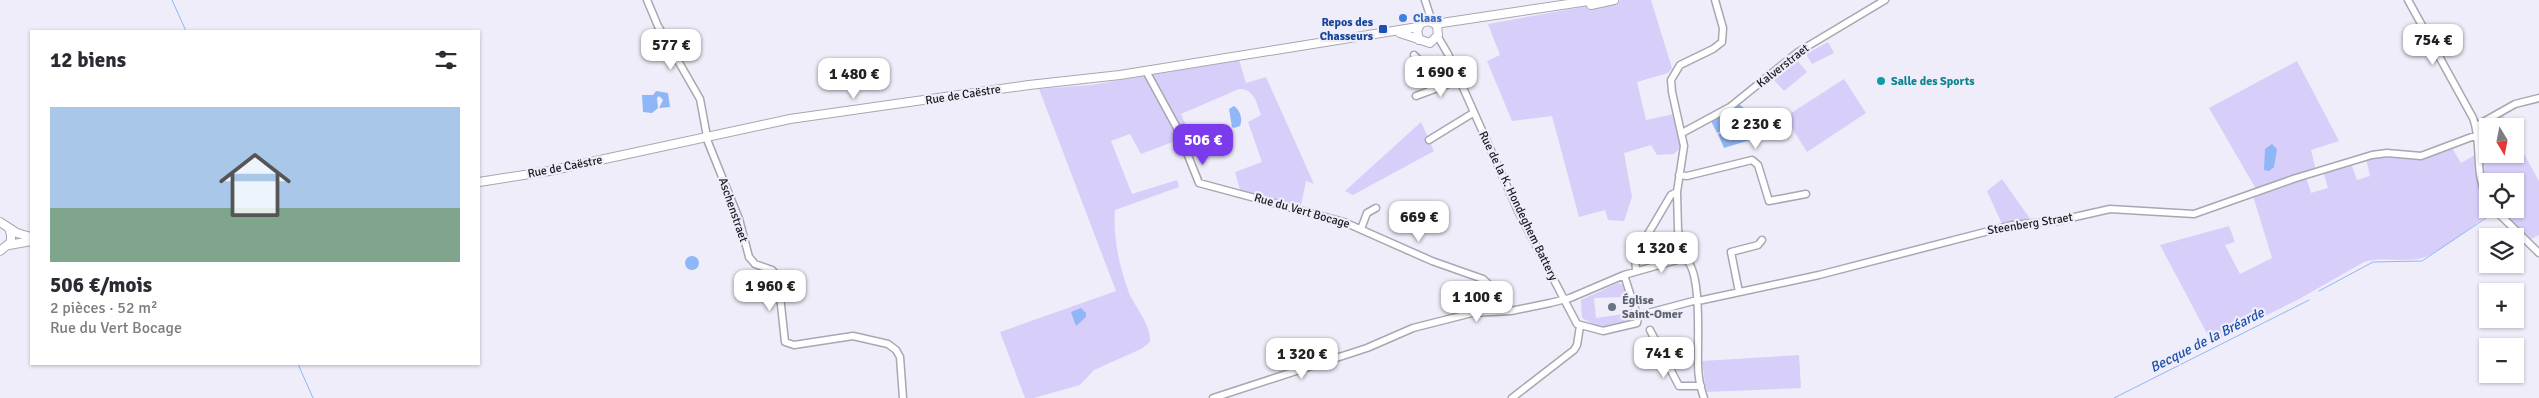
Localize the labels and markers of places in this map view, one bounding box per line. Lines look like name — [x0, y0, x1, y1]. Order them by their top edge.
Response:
place label: Claas — [1413, 11, 1442, 26]
marker: Claas — [1397, 12, 1409, 24]
place label: Repos des Chasseurs — [1320, 15, 1374, 44]
marker: Repos des Chasseurs — [1377, 23, 1389, 35]
pin: 754 € — [2398, 23, 2468, 66]
pin: 577 € — [636, 28, 706, 71]
pin: 1 690 € — [1395, 56, 1487, 98]
pin: 1 480 € — [808, 58, 900, 100]
place label: Salle des Sports — [1891, 74, 1975, 89]
marker: Salle des Sports — [1875, 75, 1887, 87]
pin: 2 230 € — [1710, 108, 1802, 150]
pin: 506 € — [1168, 124, 1238, 166]
pin: 669 € — [1384, 200, 1454, 243]
pin: 1 320 € — [1616, 232, 1708, 274]
pin: 1 960 € — [724, 270, 816, 312]
pin: 1 100 € — [1431, 280, 1523, 323]
place label: Église Saint-Omer — [1622, 293, 1683, 322]
marker: Église Saint-Omer — [1606, 301, 1618, 313]
pin: 741 € — [1629, 336, 1699, 379]
pin: 1 320 € — [1256, 338, 1348, 380]

